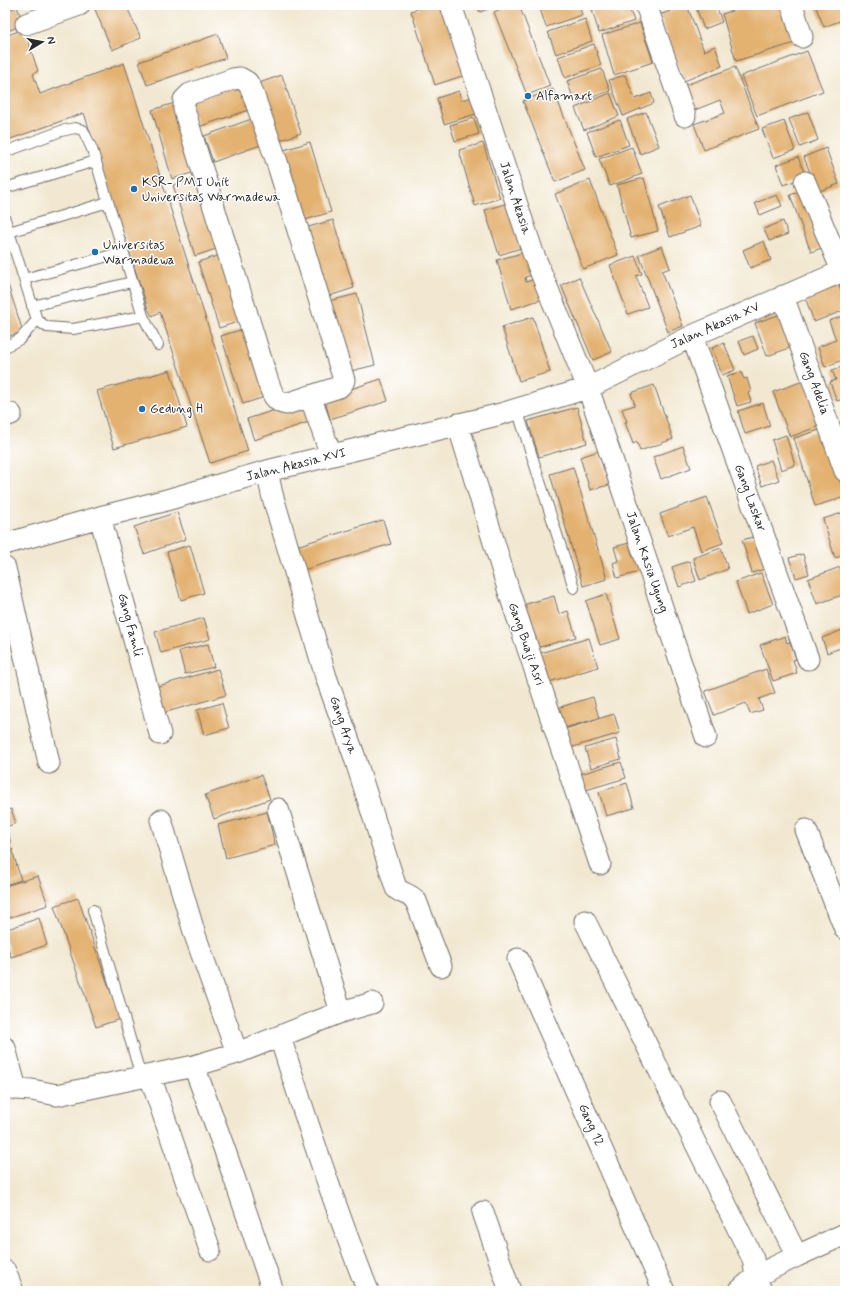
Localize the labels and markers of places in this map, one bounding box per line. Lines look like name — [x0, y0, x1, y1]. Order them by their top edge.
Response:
place label: Alfamart — [536, 88, 592, 105]
marker: Alfamart — [523, 91, 533, 101]
place label: KSR- PMI Unit Universitas Warmadewa — [142, 174, 280, 206]
marker: KSR- PMI Unit Universitas Warmadewa — [129, 184, 139, 194]
place label: Universitas Warmadewa — [103, 237, 175, 269]
marker: Universitas Warmadewa — [90, 247, 100, 257]
place label: Gedung H — [150, 401, 203, 418]
marker: Gedung H — [137, 404, 147, 414]

